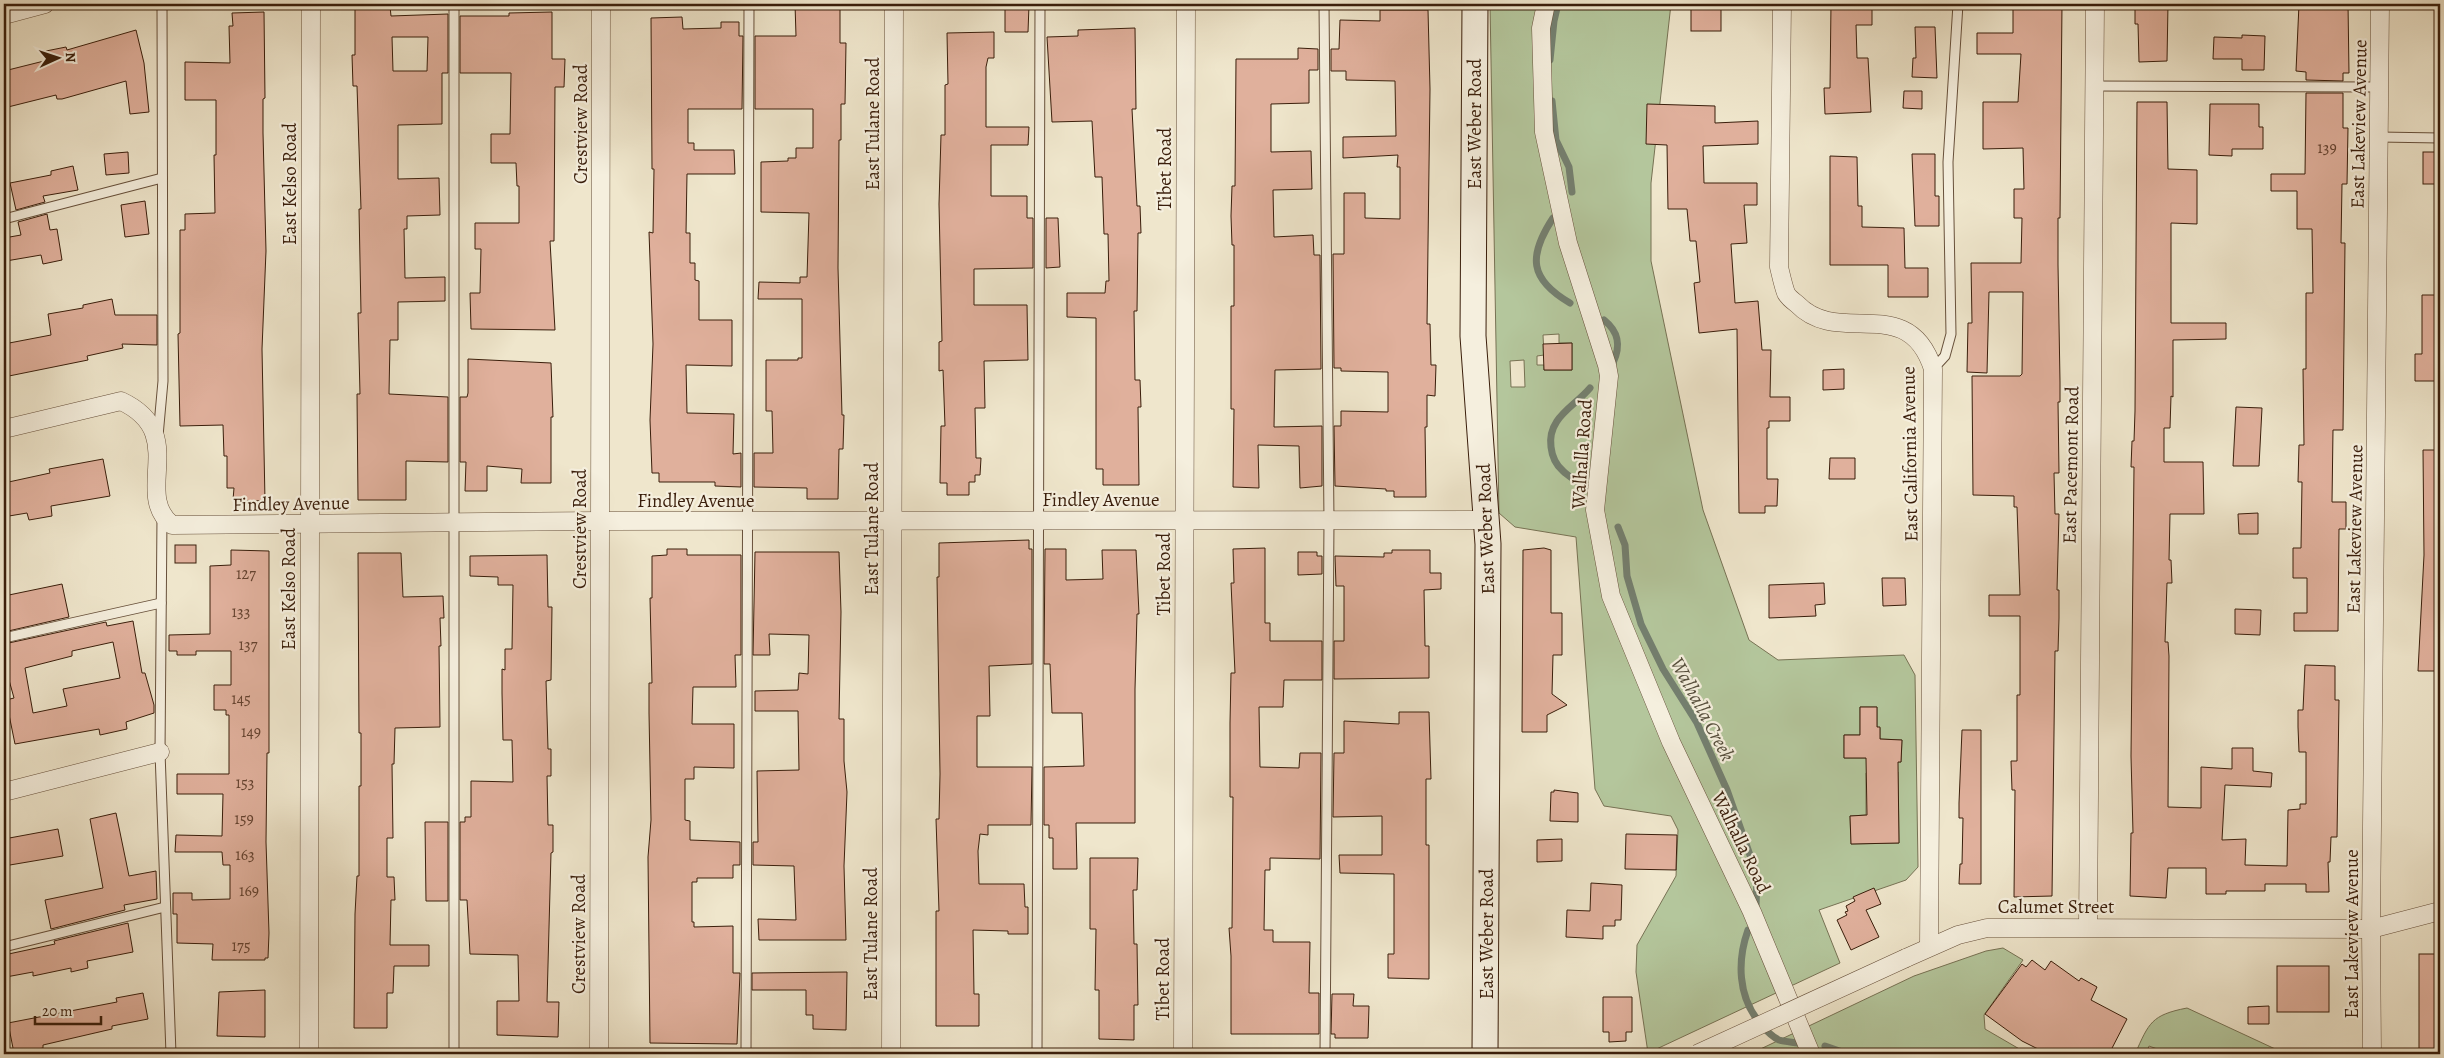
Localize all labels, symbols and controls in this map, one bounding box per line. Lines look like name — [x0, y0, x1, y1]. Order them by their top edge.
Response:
north arrow — [32, 32, 82, 82]
street label: East Lakeview Avenue — [2345, 39, 2373, 209]
text: N — [61, 52, 80, 63]
street label: East Tulane Road — [860, 57, 886, 191]
street label: East Weber Road — [1462, 58, 1488, 189]
street label: Crestview Road — [568, 63, 594, 184]
street label: East Kelso Road — [277, 122, 303, 245]
street label: Tibet Road — [1152, 127, 1178, 210]
house number: 139 — [2317, 137, 2337, 159]
street label: East California Avenue — [1895, 366, 1925, 542]
street label: East Pacemont Road — [2057, 385, 2085, 544]
street label: Walhalla Road — [1565, 397, 1599, 511]
street label: East Lakeview Avenue — [2341, 444, 2369, 614]
street label: East Tulane Road — [859, 462, 885, 596]
street label: East Weber Road — [1471, 462, 1501, 595]
street label: Crestview Road — [567, 468, 593, 589]
street label: Findley Avenue — [1042, 487, 1160, 513]
street label: Findley Avenue — [637, 488, 755, 514]
street label: Findley Avenue — [232, 490, 350, 518]
street label: East Kelso Road — [276, 527, 302, 650]
street label: Tibet Road — [1151, 532, 1177, 615]
house number: 127 — [236, 563, 256, 585]
house number: 133 — [232, 601, 250, 623]
house number: 137 — [239, 634, 258, 656]
water label: Walhalla Creek — [1664, 653, 1741, 766]
house number: 145 — [231, 688, 251, 710]
house number: 149 — [241, 721, 261, 743]
house number: 153 — [235, 772, 255, 794]
street label: Walhalla Road — [1705, 786, 1777, 898]
house number: 159 — [234, 808, 254, 830]
house number: 163 — [235, 844, 255, 866]
street label: East Lakeview Avenue — [2339, 849, 2365, 1019]
street label: East Tulane Road — [858, 867, 884, 1001]
street label: East Weber Road — [1474, 868, 1500, 999]
street label: Crestview Road — [566, 873, 592, 994]
house number: 169 — [239, 880, 259, 902]
street label: Calumet Street — [1998, 894, 2114, 920]
house number: 175 — [231, 935, 251, 957]
street label: Tibet Road — [1150, 937, 1176, 1020]
scale bar — [35, 993, 101, 1025]
text: 20 m — [42, 1001, 73, 1021]

